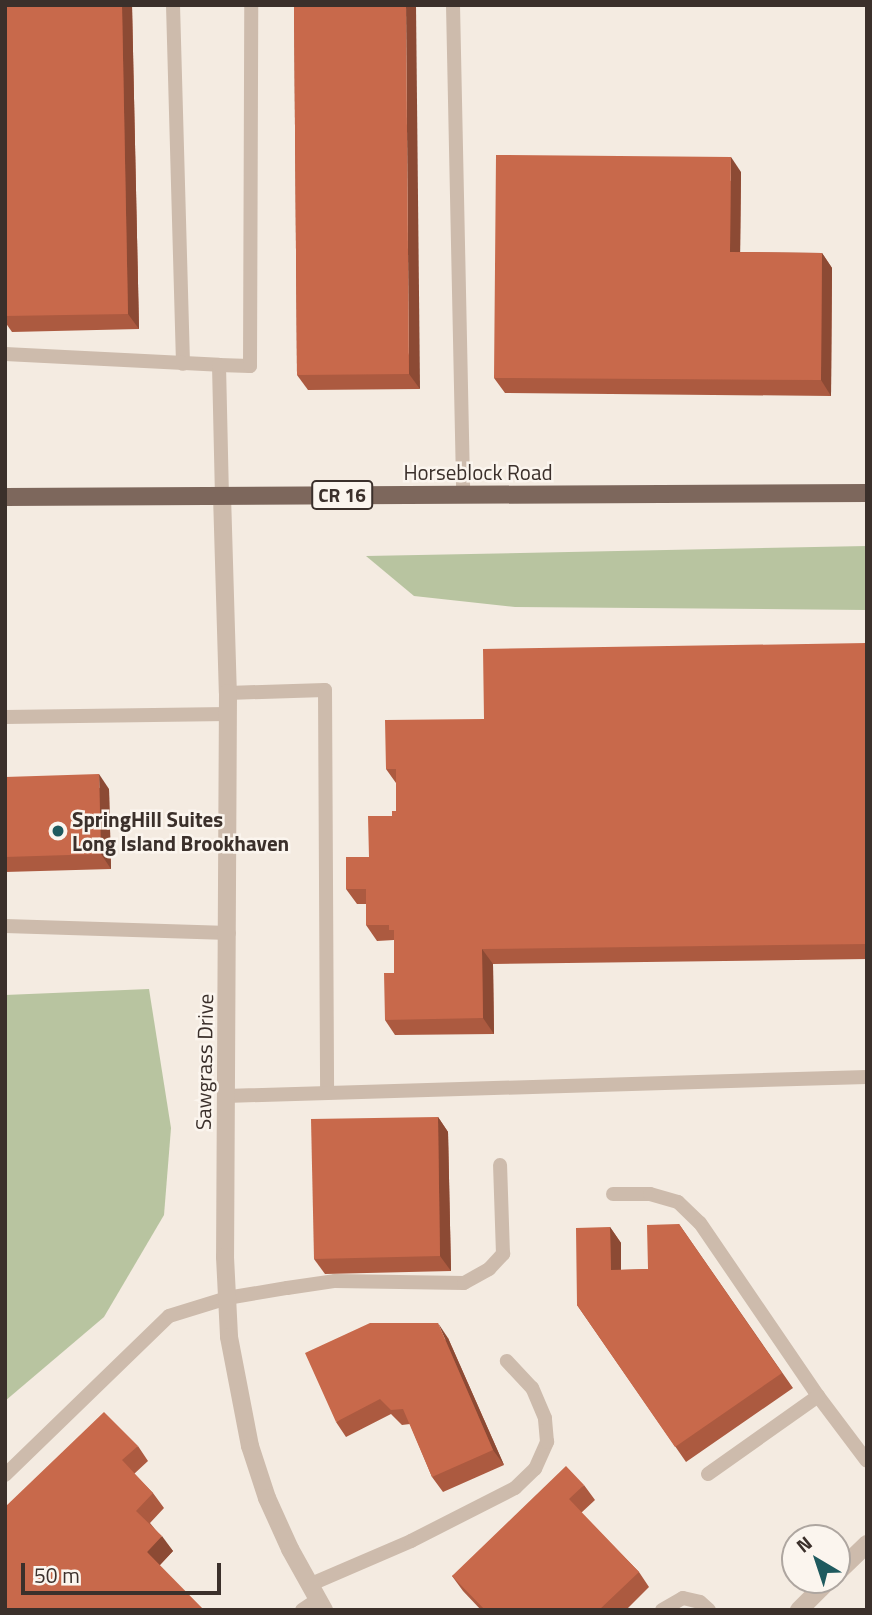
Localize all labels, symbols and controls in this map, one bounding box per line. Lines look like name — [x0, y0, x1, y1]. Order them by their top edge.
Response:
street label: Horseblock Road — [403, 459, 553, 485]
road number: CR 16 — [310, 480, 374, 510]
place label: SpringHill Suites Long Island Brookhaven — [72, 806, 289, 856]
marker: SpringHill Suites Long Island Brookhaven — [50, 823, 66, 839]
street label: Sawgrass Drive — [190, 994, 218, 1130]
north arrow — [781, 1524, 851, 1594]
text: N — [789, 1528, 818, 1559]
scale bar — [24, 1548, 224, 1592]
text: 50 m — [34, 1559, 80, 1591]

